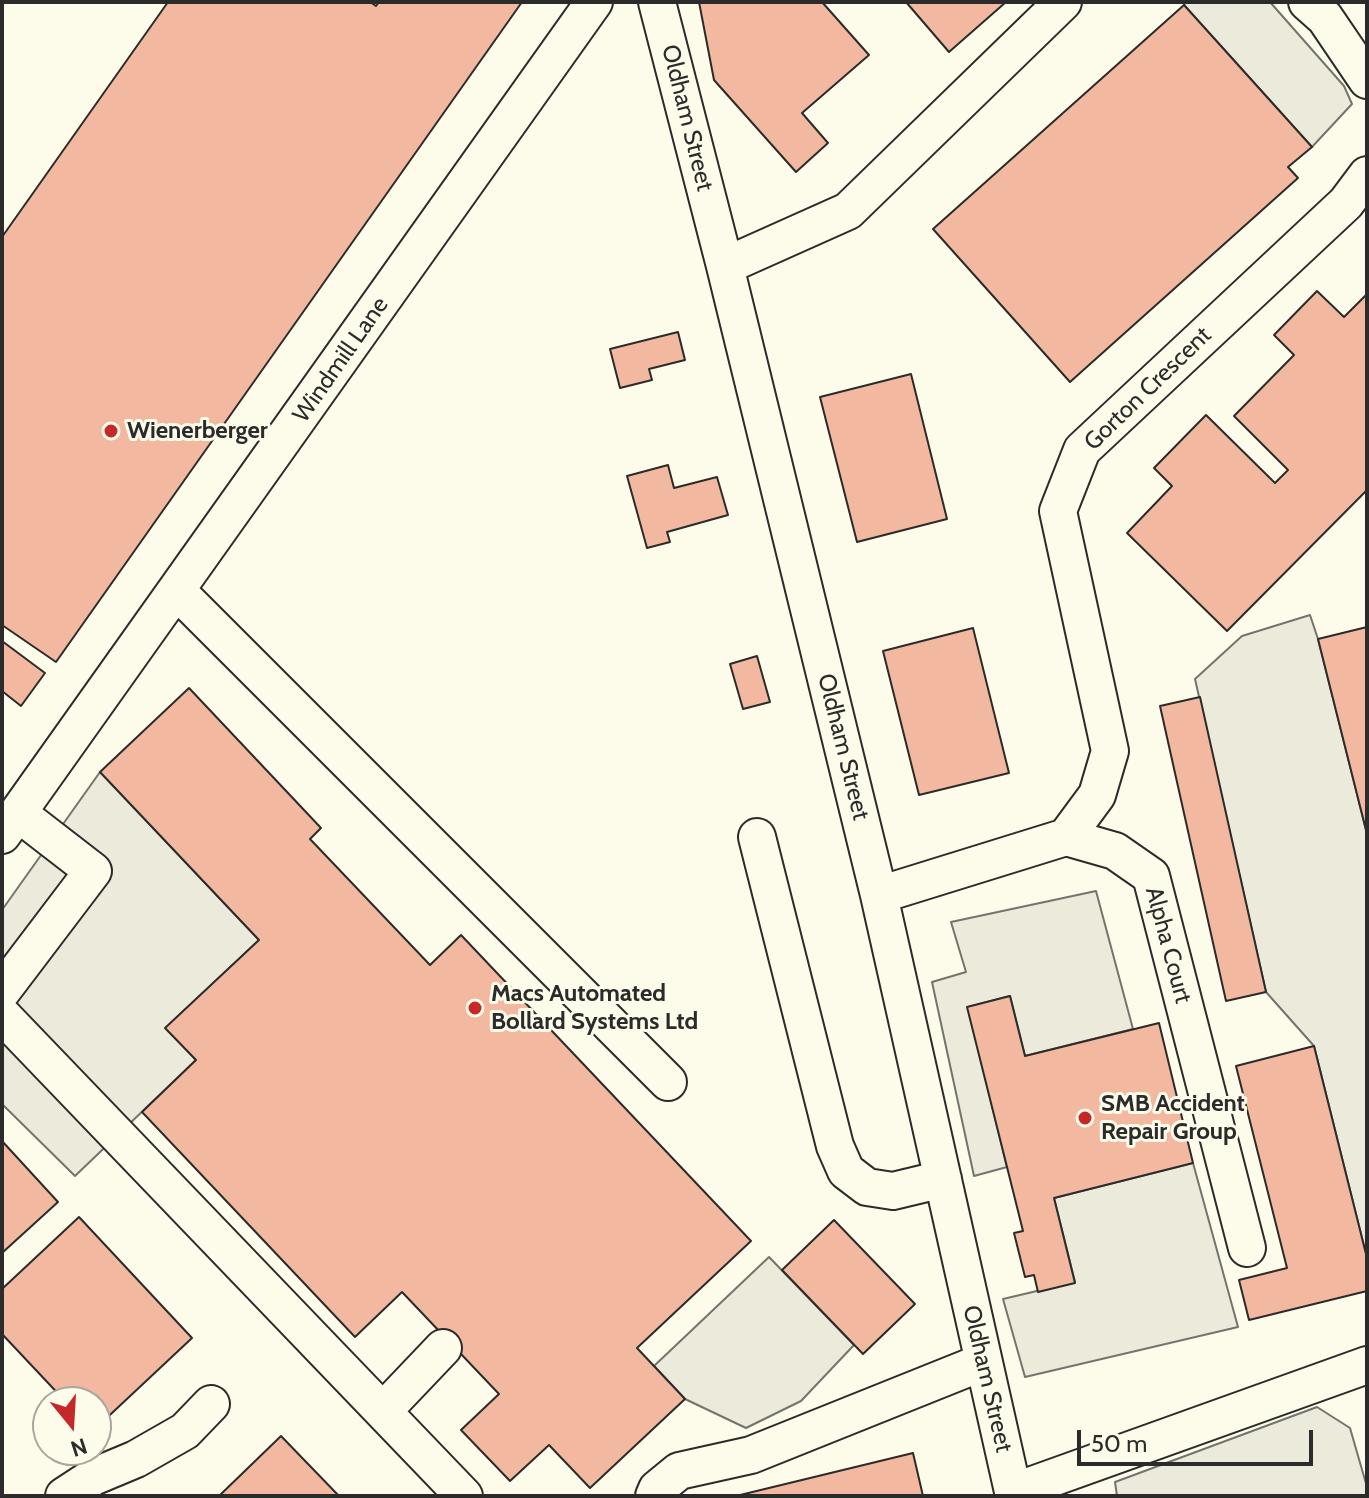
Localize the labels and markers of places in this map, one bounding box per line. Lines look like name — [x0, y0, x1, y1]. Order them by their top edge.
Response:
place label: Wienerberger — [127, 417, 268, 445]
marker: Wienerberger — [102, 422, 120, 440]
place label: Macs Automated Bollard Systems Ltd — [491, 980, 698, 1036]
marker: Macs Automated Bollard Systems Ltd — [466, 999, 484, 1017]
place label: SMB Accident Repair Group — [1101, 1090, 1245, 1146]
marker: SMB Accident Repair Group — [1076, 1109, 1094, 1127]

